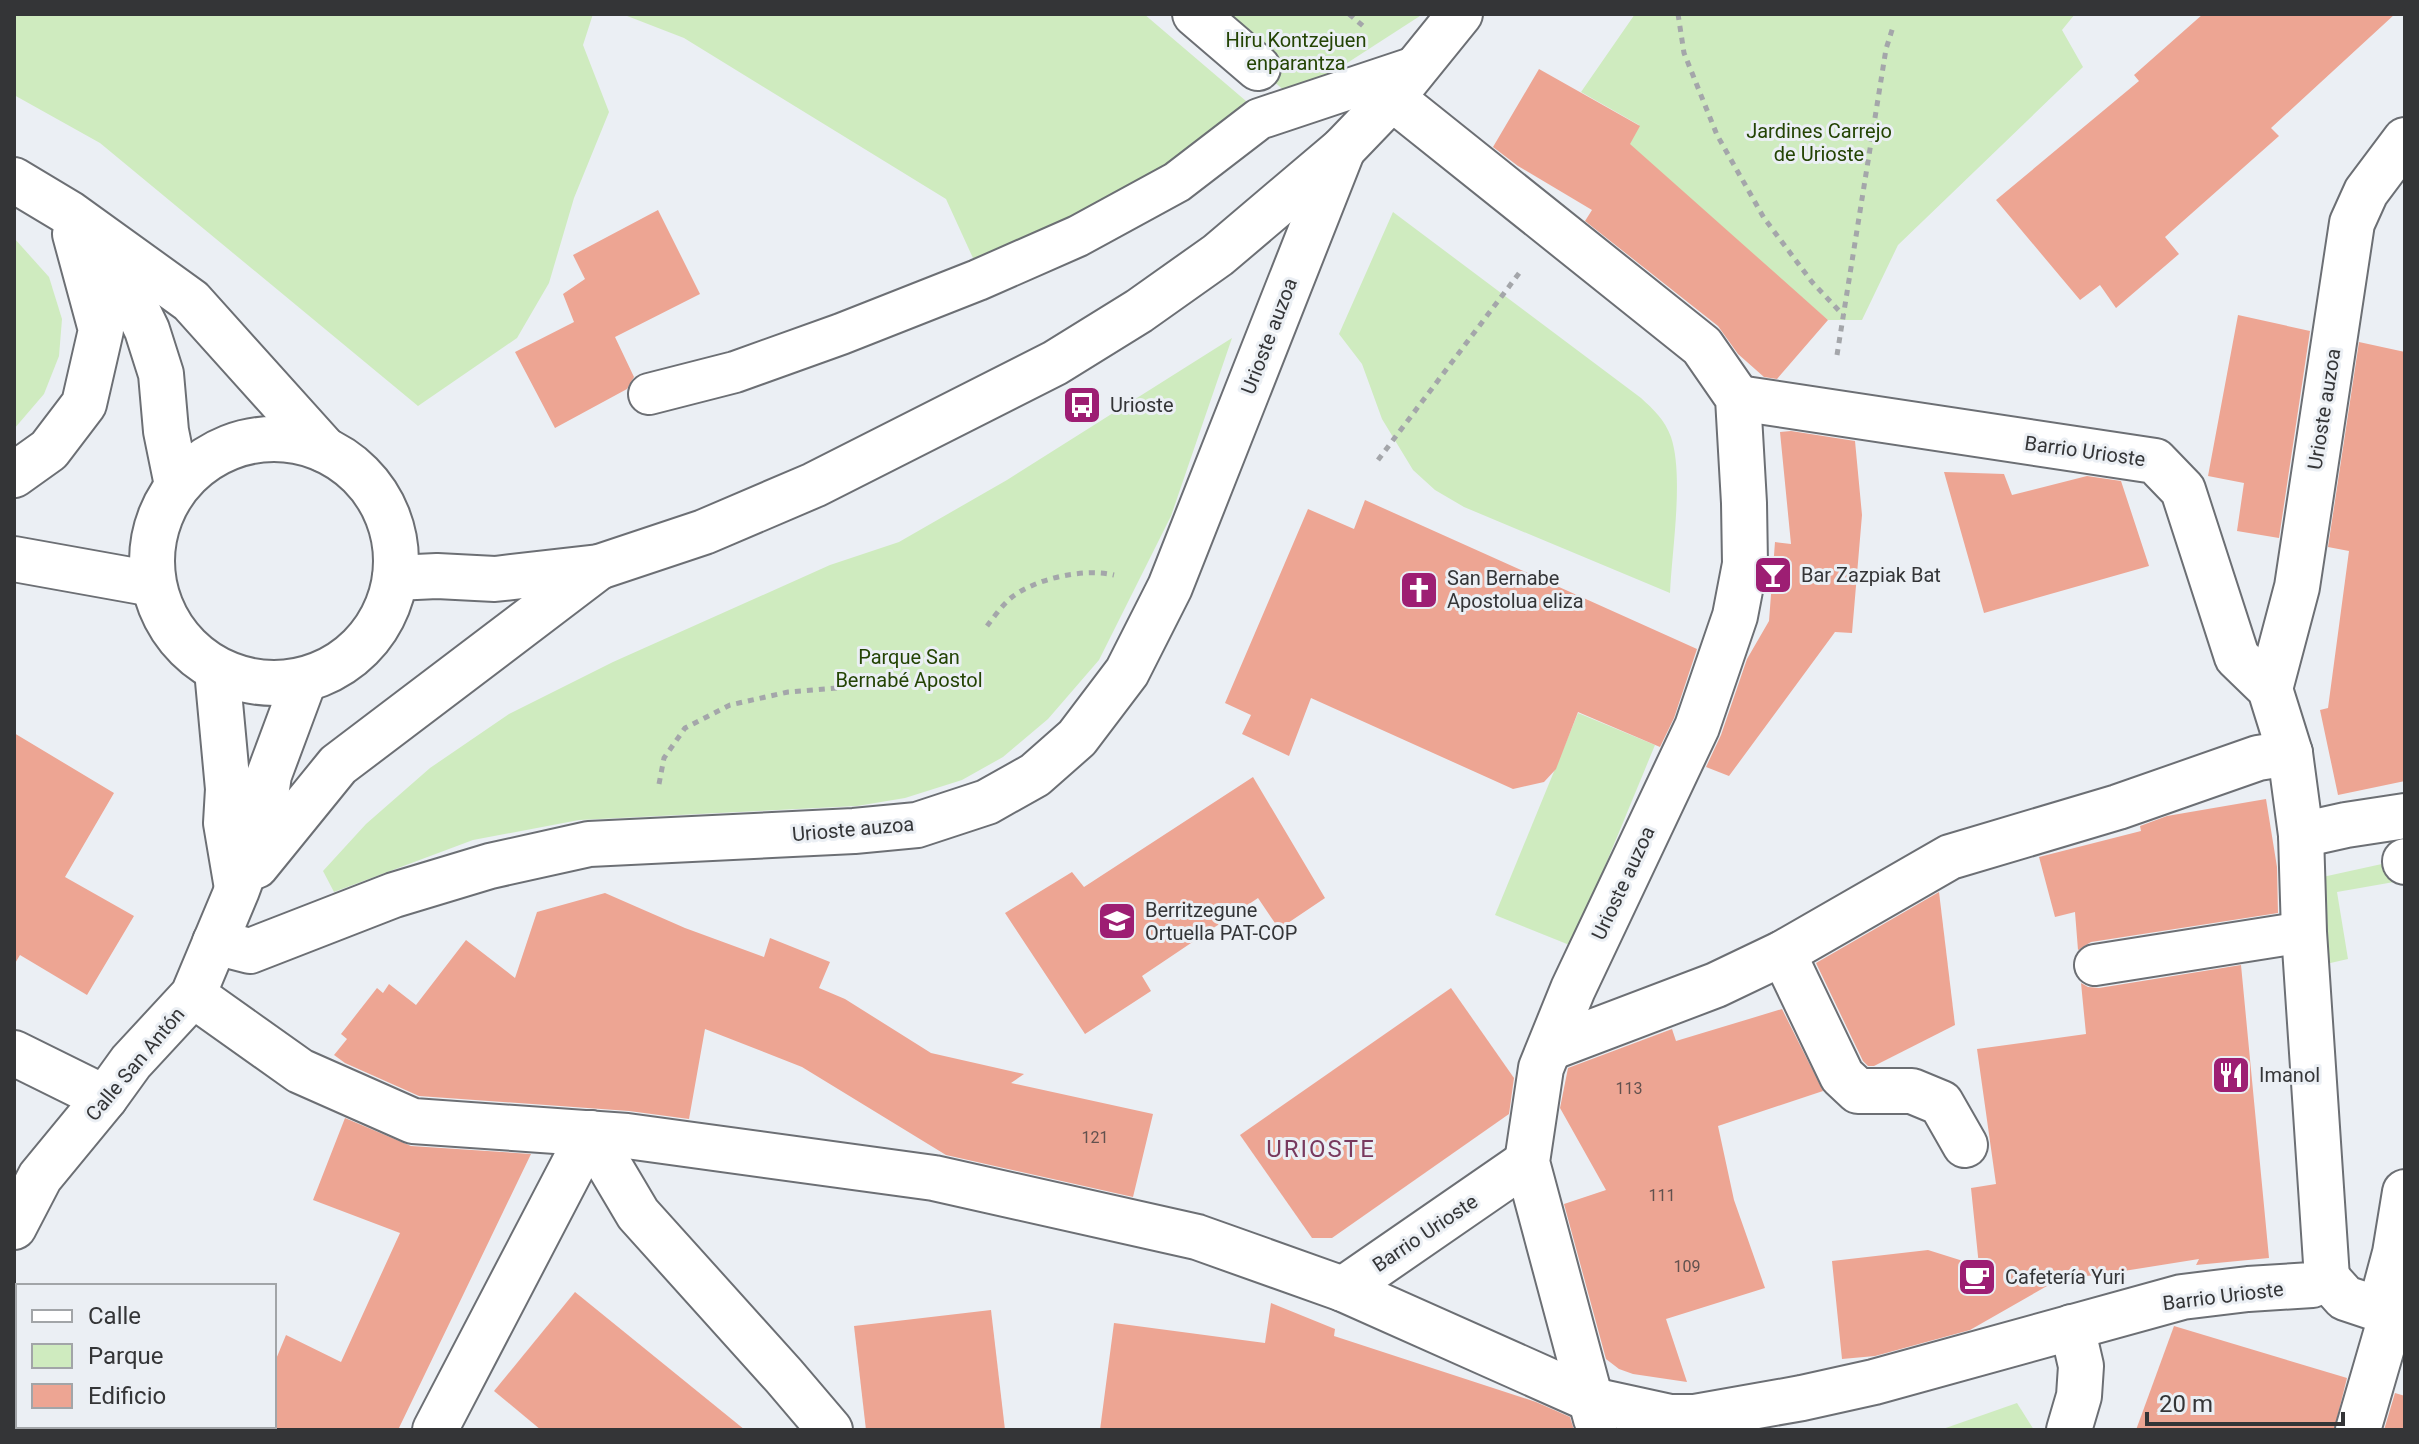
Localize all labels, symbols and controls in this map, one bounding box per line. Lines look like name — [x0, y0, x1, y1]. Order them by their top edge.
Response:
park label: Hiru Kontzejuen enparantza — [1225, 28, 1367, 75]
park label: Jardines Carrejo de Urioste — [1746, 119, 1892, 166]
street label: Urioste auzoa — [1236, 275, 1302, 397]
street label: Urioste auzoa — [2303, 347, 2345, 471]
bus stop icon: Urioste — [1061, 384, 1103, 426]
place label: Urioste — [1110, 393, 1174, 417]
street label: Barrio Urioste — [2023, 431, 2147, 471]
bar icon: Bar Zazpiak Bat — [1752, 554, 1794, 596]
place label: Bar Zazpiak Bat — [1801, 563, 1941, 587]
place label: San Bernabe Apostolua eliza — [1447, 566, 1584, 613]
church icon: San Bernabe Apostolua eliza — [1398, 569, 1440, 611]
park label: Parque San Bernabé Apostol — [835, 645, 983, 692]
street label: Urioste auzoa — [791, 812, 915, 846]
street label: Urioste auzoa — [1586, 822, 1660, 944]
place label: Berritzegune Ortuella PAT-COP — [1145, 898, 1297, 945]
school or university icon: Berritzegune Ortuella PAT-COP — [1096, 900, 1138, 942]
street label: Calle San Antón — [81, 1002, 189, 1126]
restaurant icon: Imanol — [2210, 1054, 2252, 1096]
place label: Imanol — [2259, 1063, 2320, 1087]
house number: 113 — [1616, 1079, 1642, 1098]
house number: 121 — [1082, 1128, 1108, 1147]
district label: URIOSTE — [1266, 1135, 1376, 1163]
house number: 111 — [1649, 1186, 1675, 1205]
street label: Barrio Urioste — [1368, 1189, 1482, 1277]
cafe icon: Cafetería Yuri — [1956, 1256, 1998, 1298]
house number: 109 — [1674, 1257, 1700, 1276]
place label: Cafetería Yuri — [2005, 1265, 2125, 1289]
street label: Barrio Urioste — [2161, 1277, 2285, 1315]
legend — [16, 1284, 276, 1428]
text: Calle — [88, 1302, 141, 1330]
text: Parque — [88, 1342, 164, 1370]
scale bar — [2147, 1376, 2343, 1426]
text: Edificio — [88, 1382, 166, 1410]
text: 20 m — [2159, 1390, 2213, 1418]

